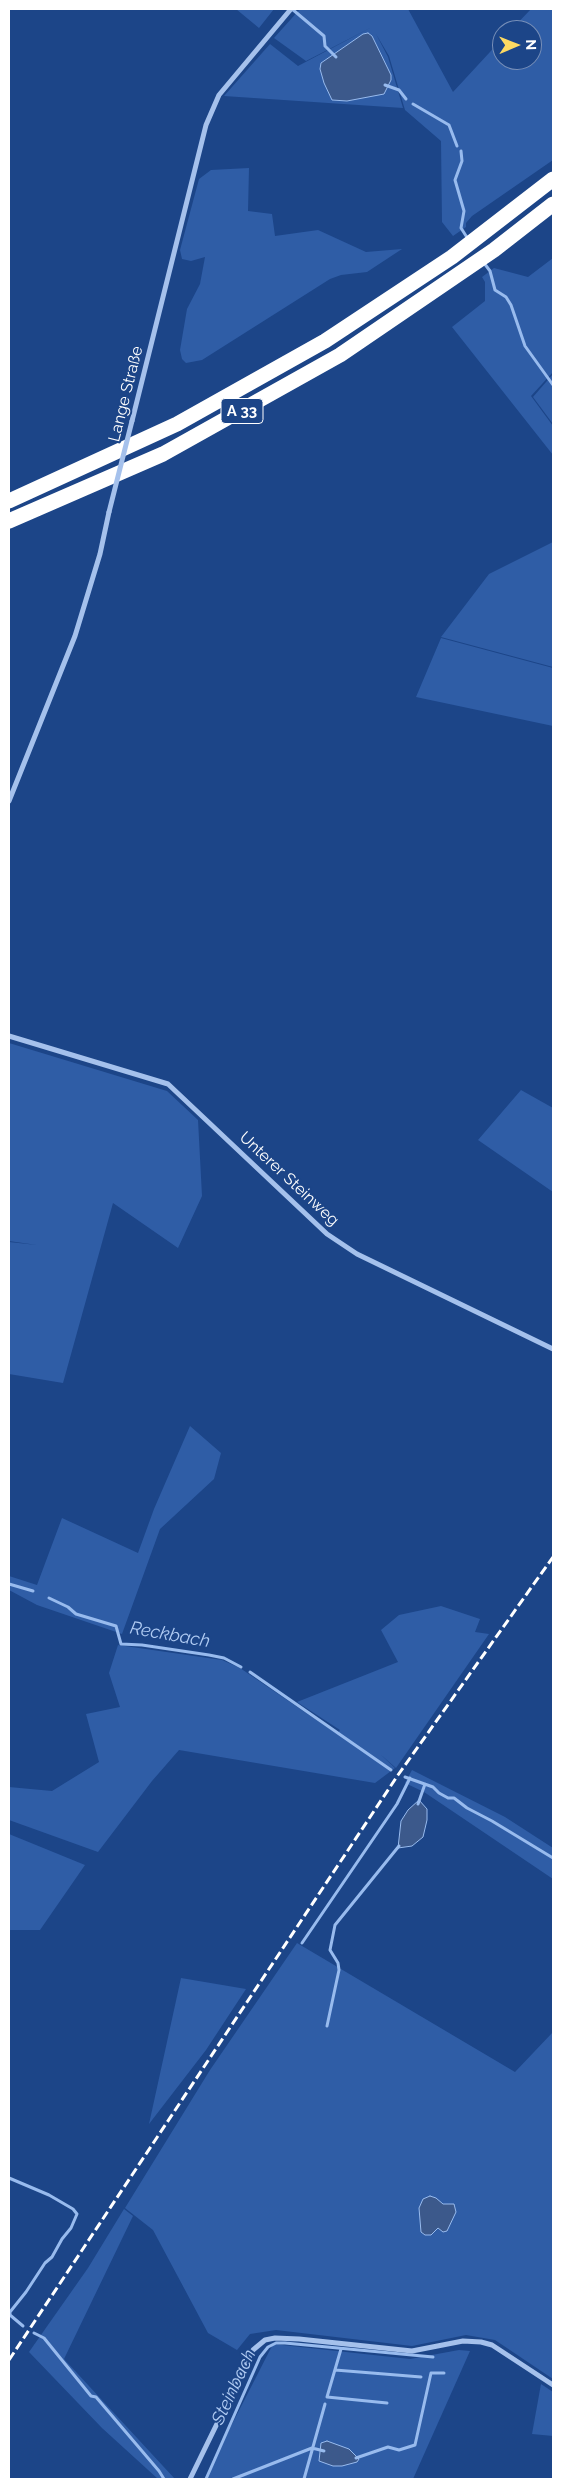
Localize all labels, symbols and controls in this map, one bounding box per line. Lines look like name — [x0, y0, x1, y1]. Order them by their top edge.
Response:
north arrow — [492, 20, 542, 70]
text: N — [523, 39, 539, 50]
street label: Lange Straße — [105, 344, 147, 444]
road number: A 33 — [221, 398, 263, 424]
street label: Unterer Steinweg — [235, 1128, 343, 1230]
water label: Reckbach — [128, 1617, 212, 1653]
water label: Steinbach — [207, 2346, 261, 2428]

